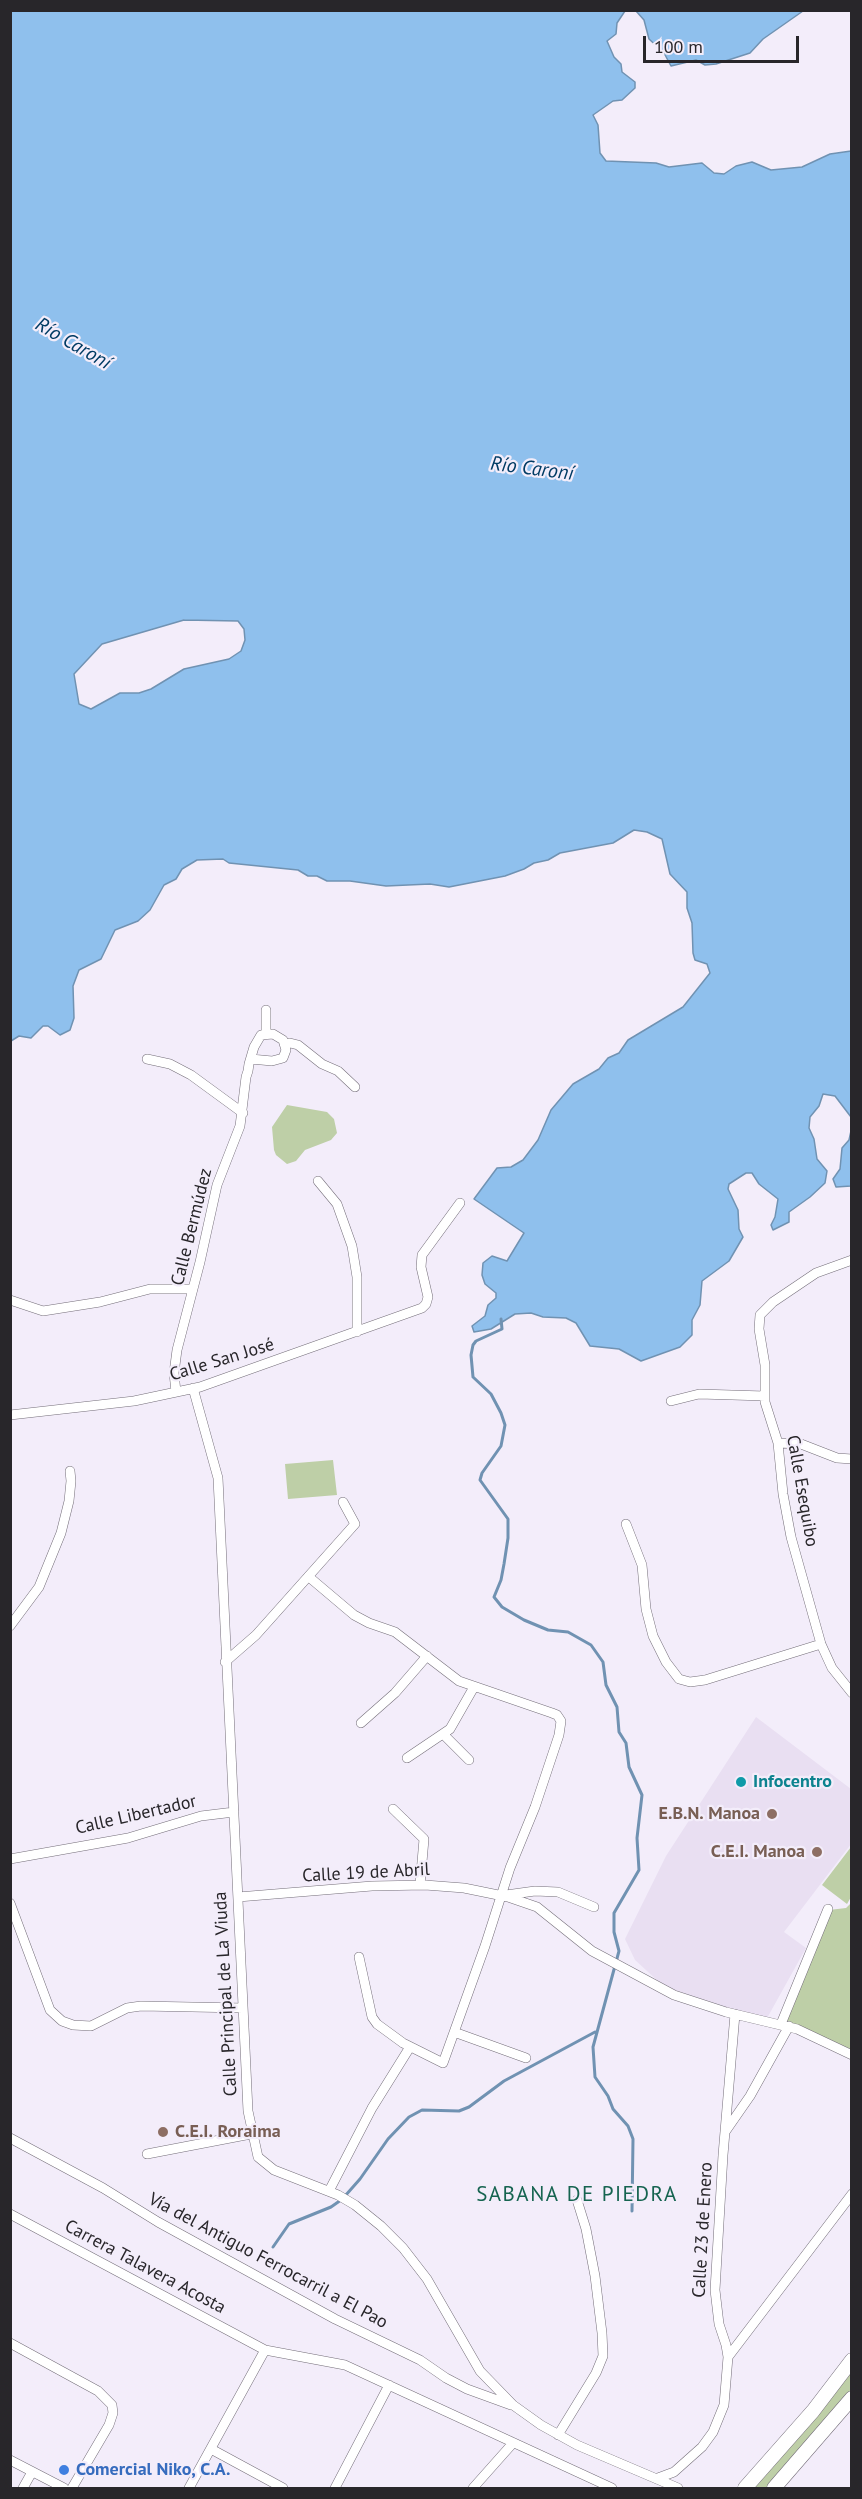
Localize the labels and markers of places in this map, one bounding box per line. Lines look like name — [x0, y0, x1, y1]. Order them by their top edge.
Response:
place label: Infocentro — [753, 1771, 832, 1793]
marker: Infocentro — [734, 1775, 748, 1789]
place label: E.B.N. Manoa — [659, 1803, 760, 1825]
marker: E.B.N. Manoa — [765, 1807, 779, 1821]
place label: C.E.I. Manoa — [711, 1841, 805, 1863]
marker: C.E.I. Manoa — [810, 1845, 824, 1859]
place label: C.E.I. Roraima — [175, 2121, 281, 2143]
marker: C.E.I. Roraima — [156, 2125, 170, 2139]
place label: Comercial Niko, C.A. — [76, 2459, 230, 2481]
marker: Comercial Niko, C.A. — [57, 2463, 71, 2477]

